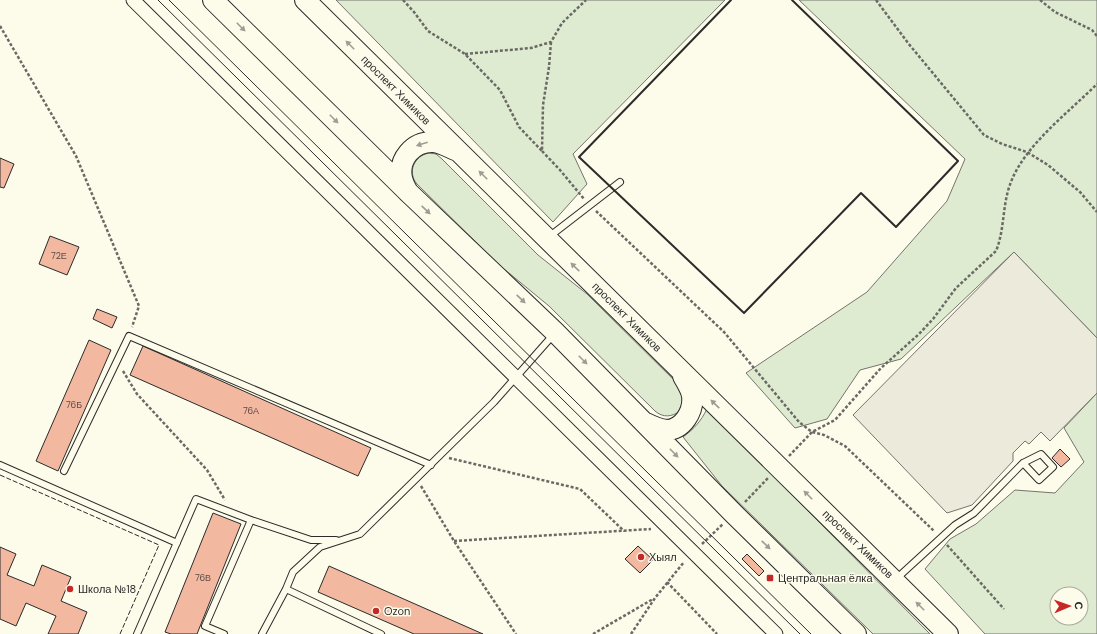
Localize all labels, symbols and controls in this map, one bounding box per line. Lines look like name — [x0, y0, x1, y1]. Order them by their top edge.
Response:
one-way arrow — [236, 23, 246, 32]
one-way arrow — [345, 40, 355, 50]
street label: проспект Химиков — [358, 52, 434, 128]
one-way arrow — [329, 114, 339, 124]
one-way arrow — [416, 142, 428, 148]
one-way arrow — [478, 171, 488, 180]
one-way arrow — [421, 205, 431, 215]
house number: 72Е — [51, 250, 67, 262]
one-way arrow — [570, 262, 580, 271]
street label: проспект Химиков — [589, 279, 665, 355]
one-way arrow — [516, 295, 526, 304]
one-way arrow — [578, 355, 588, 365]
house number: 76Б — [66, 399, 82, 411]
one-way arrow — [710, 399, 720, 409]
house number: 76А — [243, 405, 259, 417]
one-way arrow — [669, 448, 679, 458]
one-way arrow — [803, 490, 813, 500]
street label: проспект Химиков — [820, 507, 896, 581]
one-way arrow — [761, 540, 771, 550]
place label: Хыял — [649, 550, 677, 564]
marker: Хыял — [636, 552, 646, 562]
place label: Центральная ёлка — [778, 571, 873, 585]
house number: 76В — [195, 572, 211, 584]
marker: Центральная ёлка — [765, 573, 775, 583]
place label: Школа №18 — [78, 582, 136, 596]
marker: Школа №18 — [65, 584, 75, 594]
north arrow — [1049, 586, 1089, 626]
one-way arrow — [916, 601, 925, 611]
text: С — [1072, 601, 1086, 610]
place label: Ozon — [384, 604, 410, 618]
marker: Ozon — [371, 606, 381, 616]

